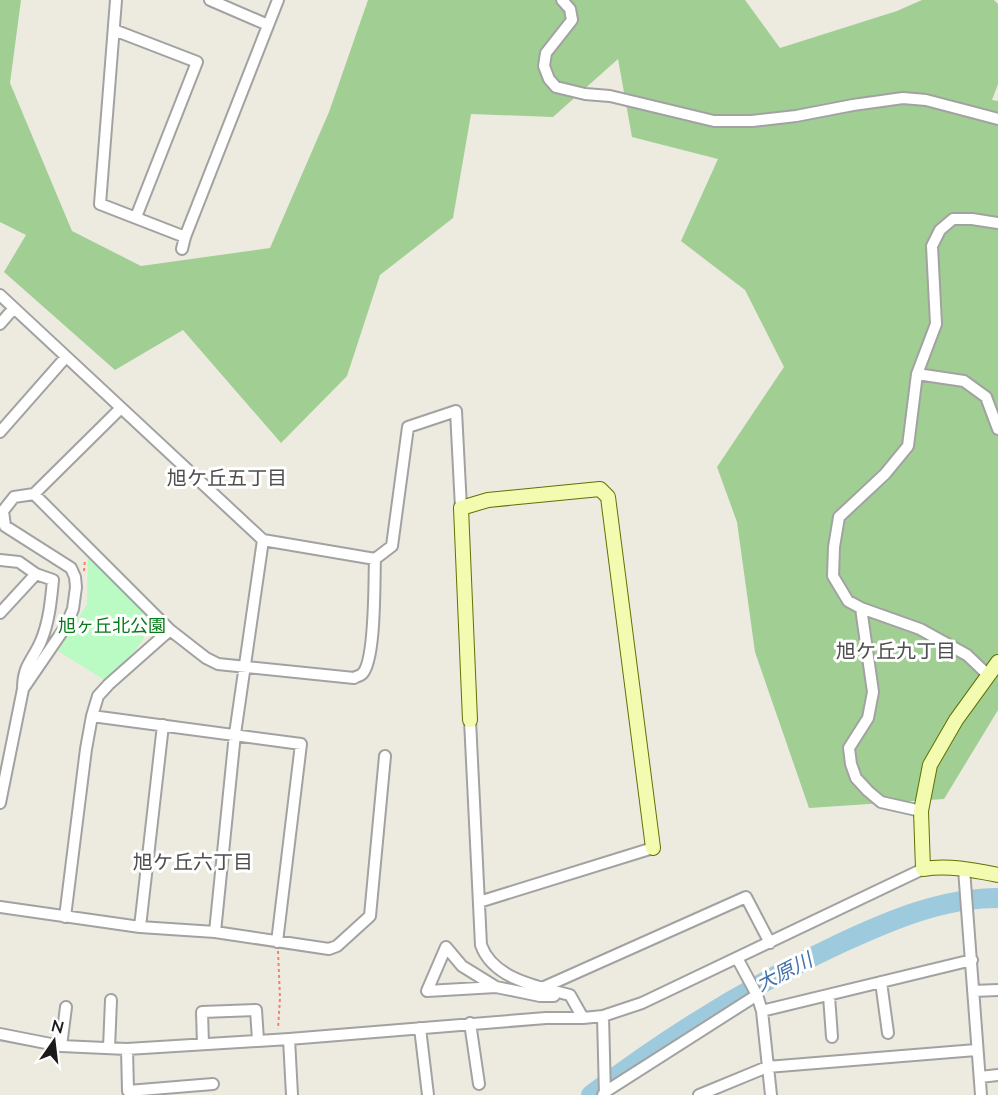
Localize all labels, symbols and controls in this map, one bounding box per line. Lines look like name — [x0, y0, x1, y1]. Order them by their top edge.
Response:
district label: 旭ケ丘五丁目 — [167, 465, 287, 489]
park label: 旭ヶ丘北公園 — [58, 614, 166, 636]
district label: 旭ケ丘九丁目 — [836, 638, 956, 662]
district label: 旭ケ丘六丁目 — [133, 849, 253, 873]
water label: 大原川 — [751, 946, 818, 995]
north arrow — [24, 1011, 84, 1071]
text: N — [49, 1015, 66, 1037]

